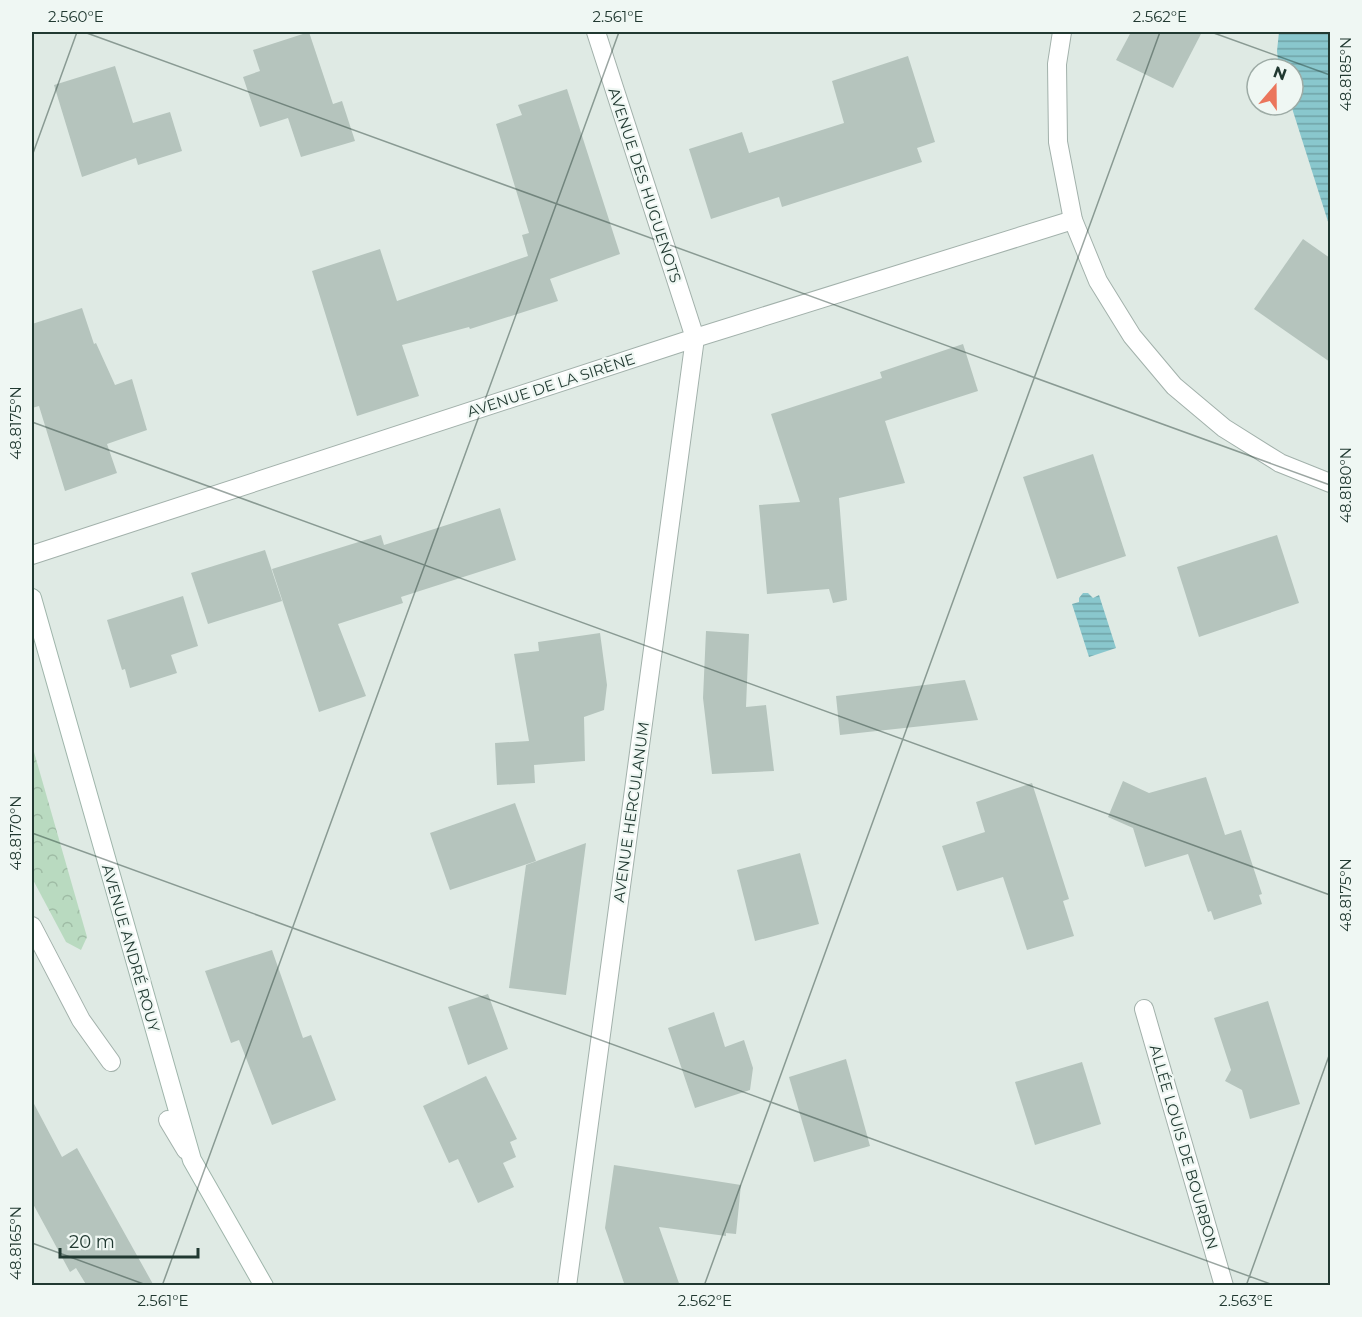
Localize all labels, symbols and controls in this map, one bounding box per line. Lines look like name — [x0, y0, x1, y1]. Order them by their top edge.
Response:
text: 2.560°E — [48, 7, 104, 26]
text: 2.561°E — [592, 7, 644, 26]
text: 2.562°E — [1133, 7, 1187, 26]
text: 48.8185°N — [1336, 37, 1355, 111]
north arrow — [1245, 57, 1305, 117]
text: N — [1271, 62, 1289, 85]
street label: AVENUE DES HUGUENOTS — [604, 85, 686, 285]
street label: AVENUE DE LA SIRÈNE — [465, 349, 637, 421]
text: 48.8175°N — [6, 386, 25, 460]
text: 48.8180°N — [1336, 447, 1355, 523]
street label: AVENUE HERCULANUM — [609, 721, 653, 903]
text: 48.8170°N — [6, 795, 25, 871]
text: 48.8175°N — [1336, 858, 1355, 932]
street label: AVENUE ANDRÉ ROUY — [98, 862, 164, 1034]
street label: ALLÉE LOUIS DE BOURBON — [1146, 1042, 1222, 1252]
text: 48.8165°N — [6, 1206, 25, 1280]
scale bar — [60, 1221, 198, 1259]
text: 20 m — [69, 1231, 115, 1253]
text: 2.561°E — [137, 1291, 189, 1310]
text: 2.562°E — [678, 1291, 732, 1310]
text: 2.563°E — [1219, 1291, 1273, 1310]

